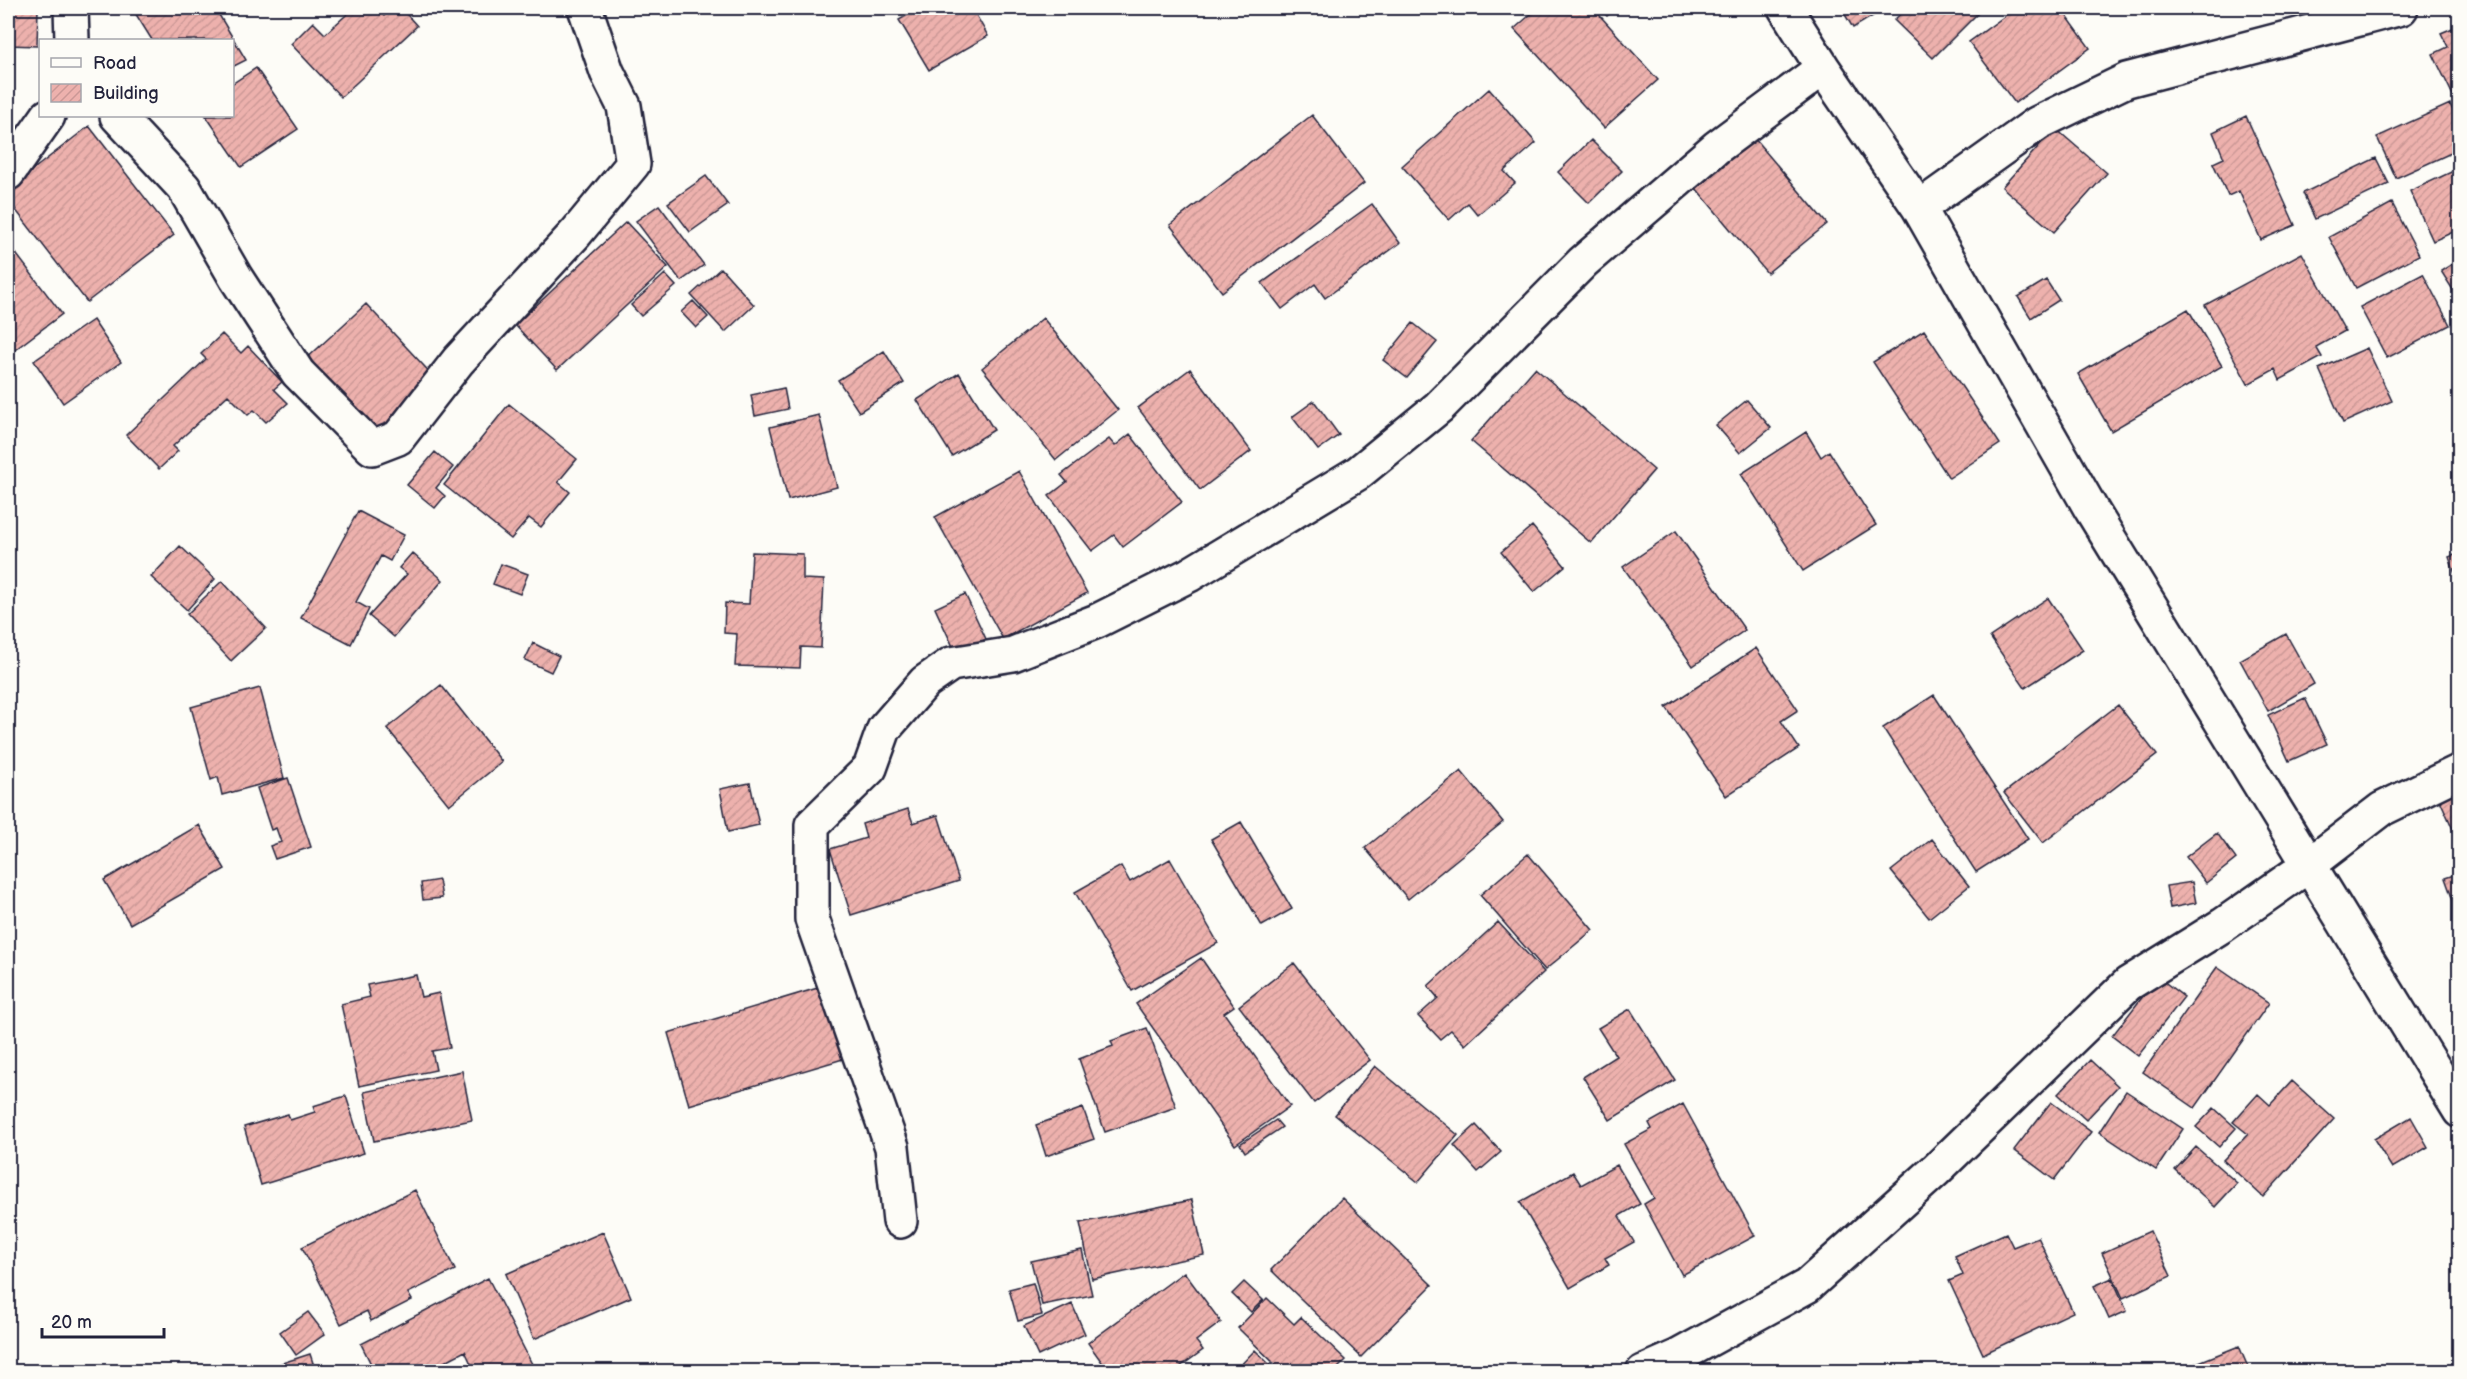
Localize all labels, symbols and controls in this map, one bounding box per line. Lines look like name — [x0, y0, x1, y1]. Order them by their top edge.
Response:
legend — [39, 39, 234, 117]
text: Road — [93, 53, 137, 74]
text: Building — [93, 83, 159, 104]
scale bar — [42, 1301, 164, 1339]
text: 20 m — [51, 1312, 92, 1333]

